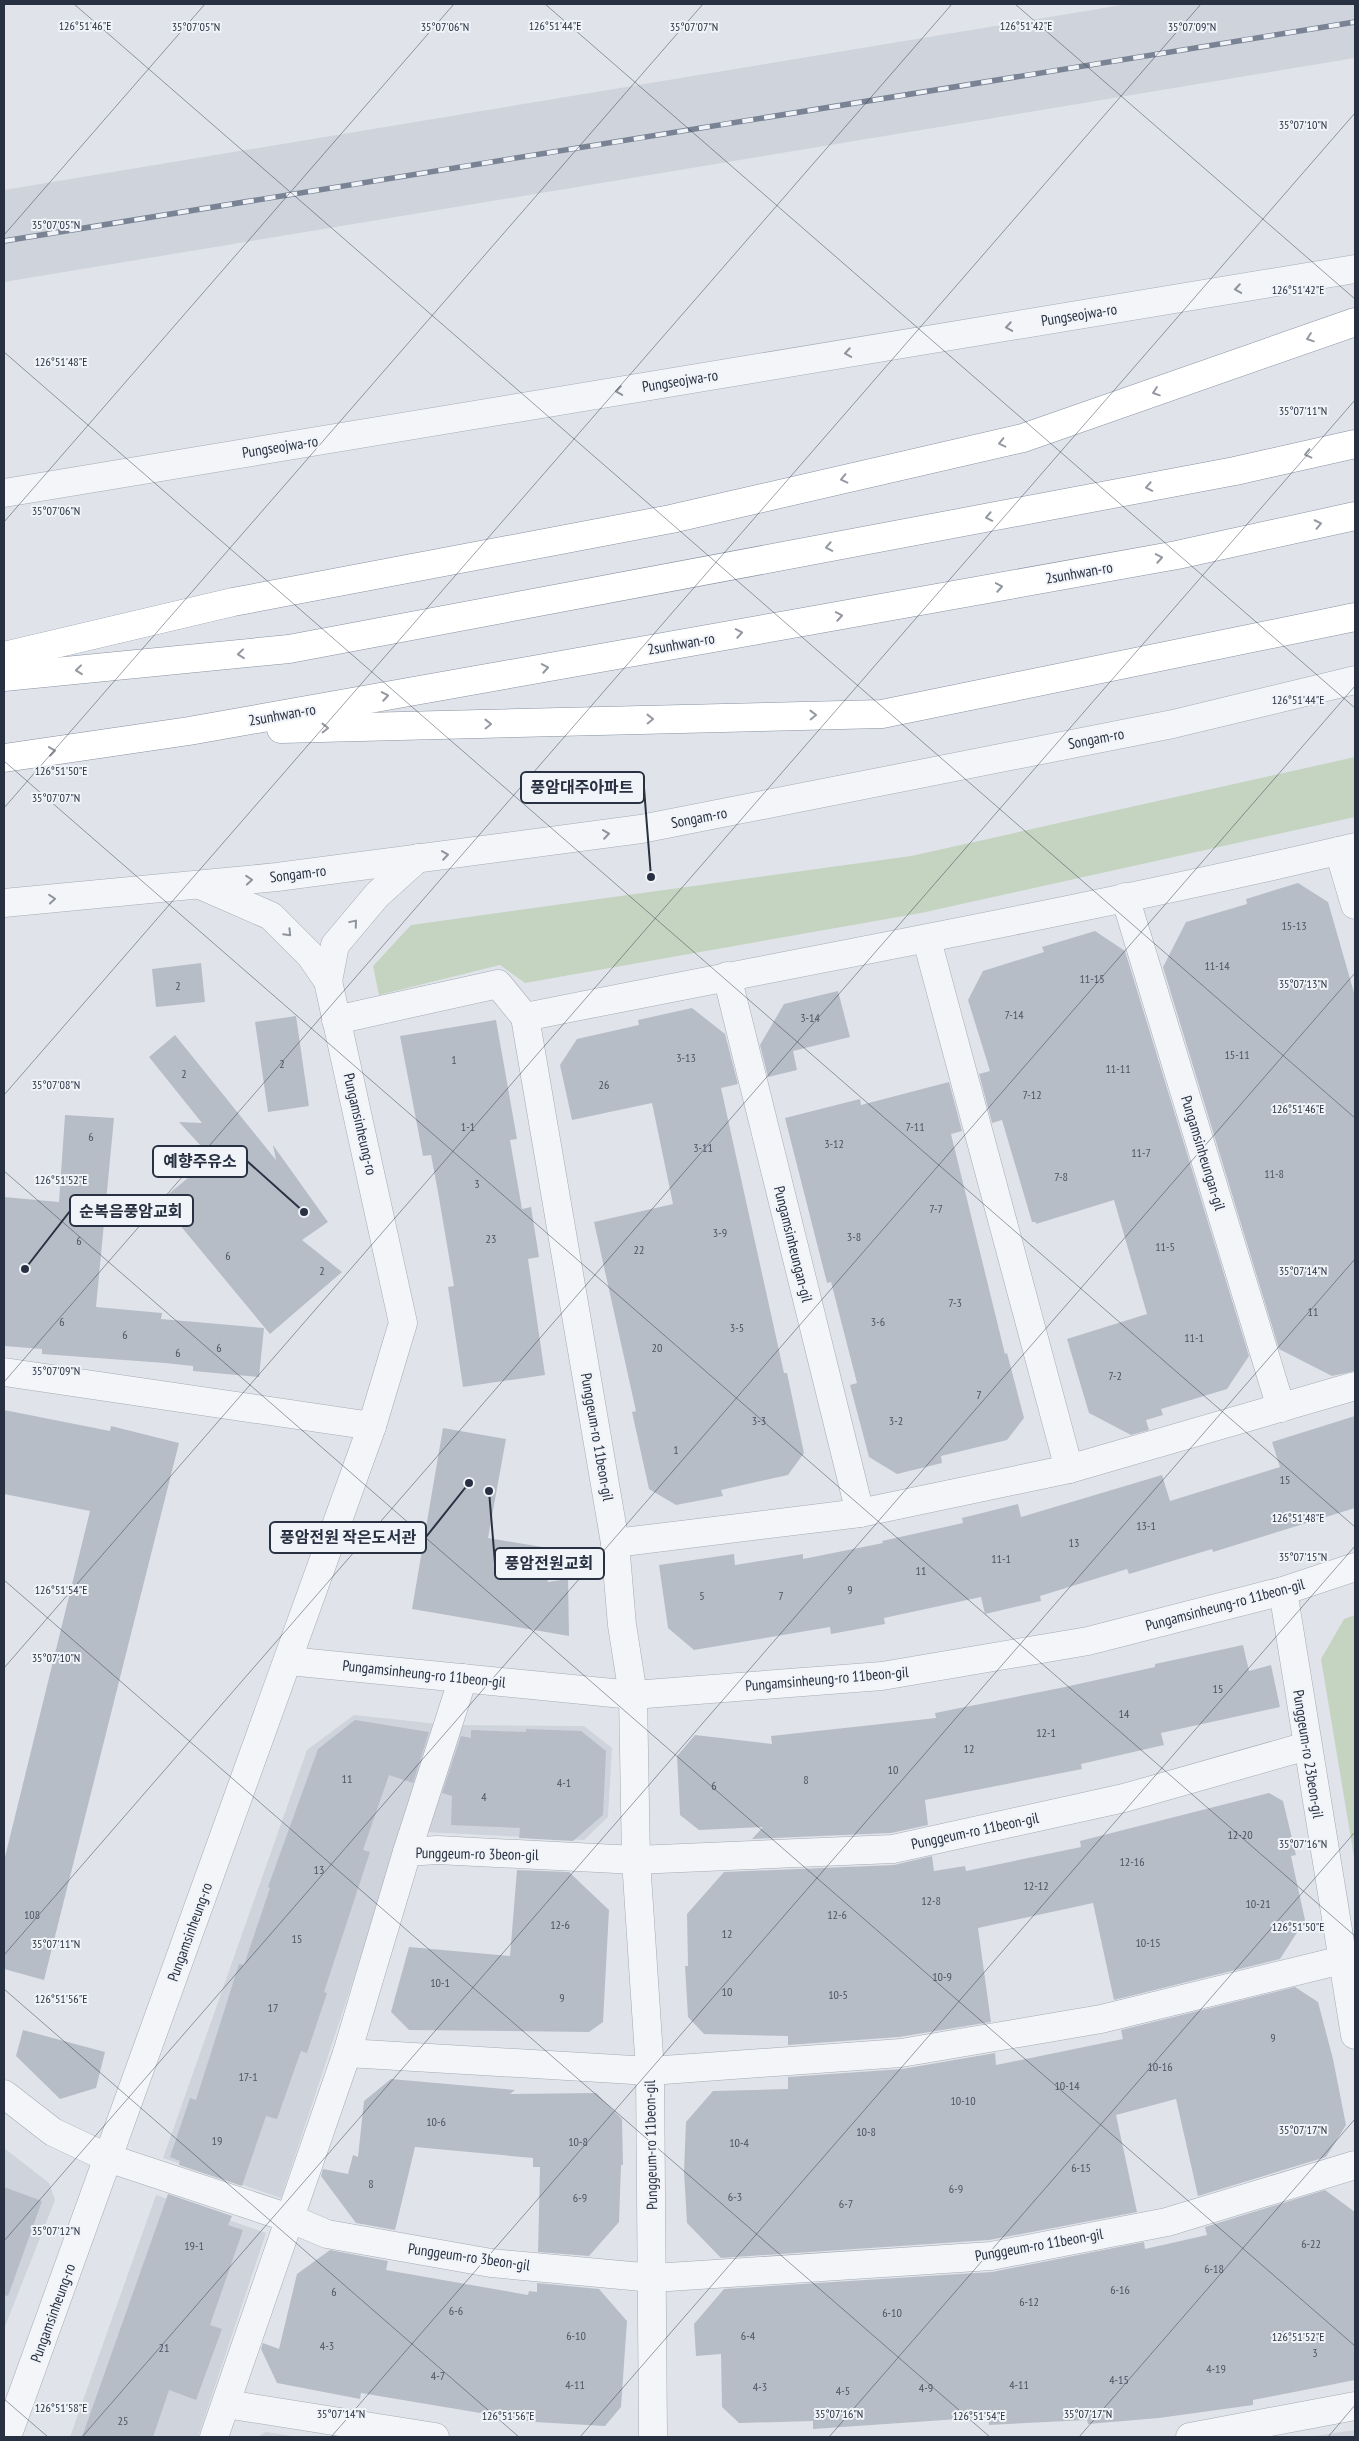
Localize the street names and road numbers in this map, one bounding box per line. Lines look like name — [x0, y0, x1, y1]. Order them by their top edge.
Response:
street label: Pungseojwa-ro — [1040, 299, 1118, 330]
street label: Pungseojwa-ro — [641, 365, 719, 396]
street label: Pungseojwa-ro — [241, 431, 319, 462]
street label: 2sunhwan-ro — [1044, 557, 1114, 588]
street label: 2sunhwan-ro — [646, 628, 716, 659]
street label: 2sunhwan-ro — [247, 699, 317, 730]
street label: Songam-ro — [1066, 724, 1126, 753]
street label: Songam-ro — [669, 803, 729, 832]
street label: Songam-ro — [269, 861, 327, 886]
street label: Pungamsinheung-ro — [340, 1071, 381, 1177]
street label: Pungamsinheungan-gil — [1177, 1093, 1230, 1213]
street label: Pungamsinheungan-gil — [770, 1184, 817, 1304]
street label: Punggeum-ro 11beon-gil — [577, 1371, 618, 1503]
street label: Pungamsinheung-ro 11beon-gil — [1143, 1574, 1307, 1635]
street label: Pungamsinheung-ro 11beon-gil — [342, 1655, 507, 1692]
street label: Pungamsinheung-ro 11beon-gil — [745, 1662, 910, 1695]
street label: Punggeum-ro 23beon-gil — [1289, 1688, 1328, 1820]
street label: Punggeum-ro 11beon-gil — [909, 1808, 1041, 1853]
street label: Punggeum-ro 3beon-gil — [415, 1843, 539, 1864]
street label: Pungamsinheung-ro — [163, 1880, 216, 1984]
street label: Punggeum-ro 11beon-gil — [640, 2079, 661, 2210]
street label: Punggeum-ro 11beon-gil — [973, 2224, 1105, 2265]
street label: Punggeum-ro 3beon-gil — [407, 2239, 532, 2275]
street label: Pungamsinheung-ro — [26, 2261, 79, 2365]

